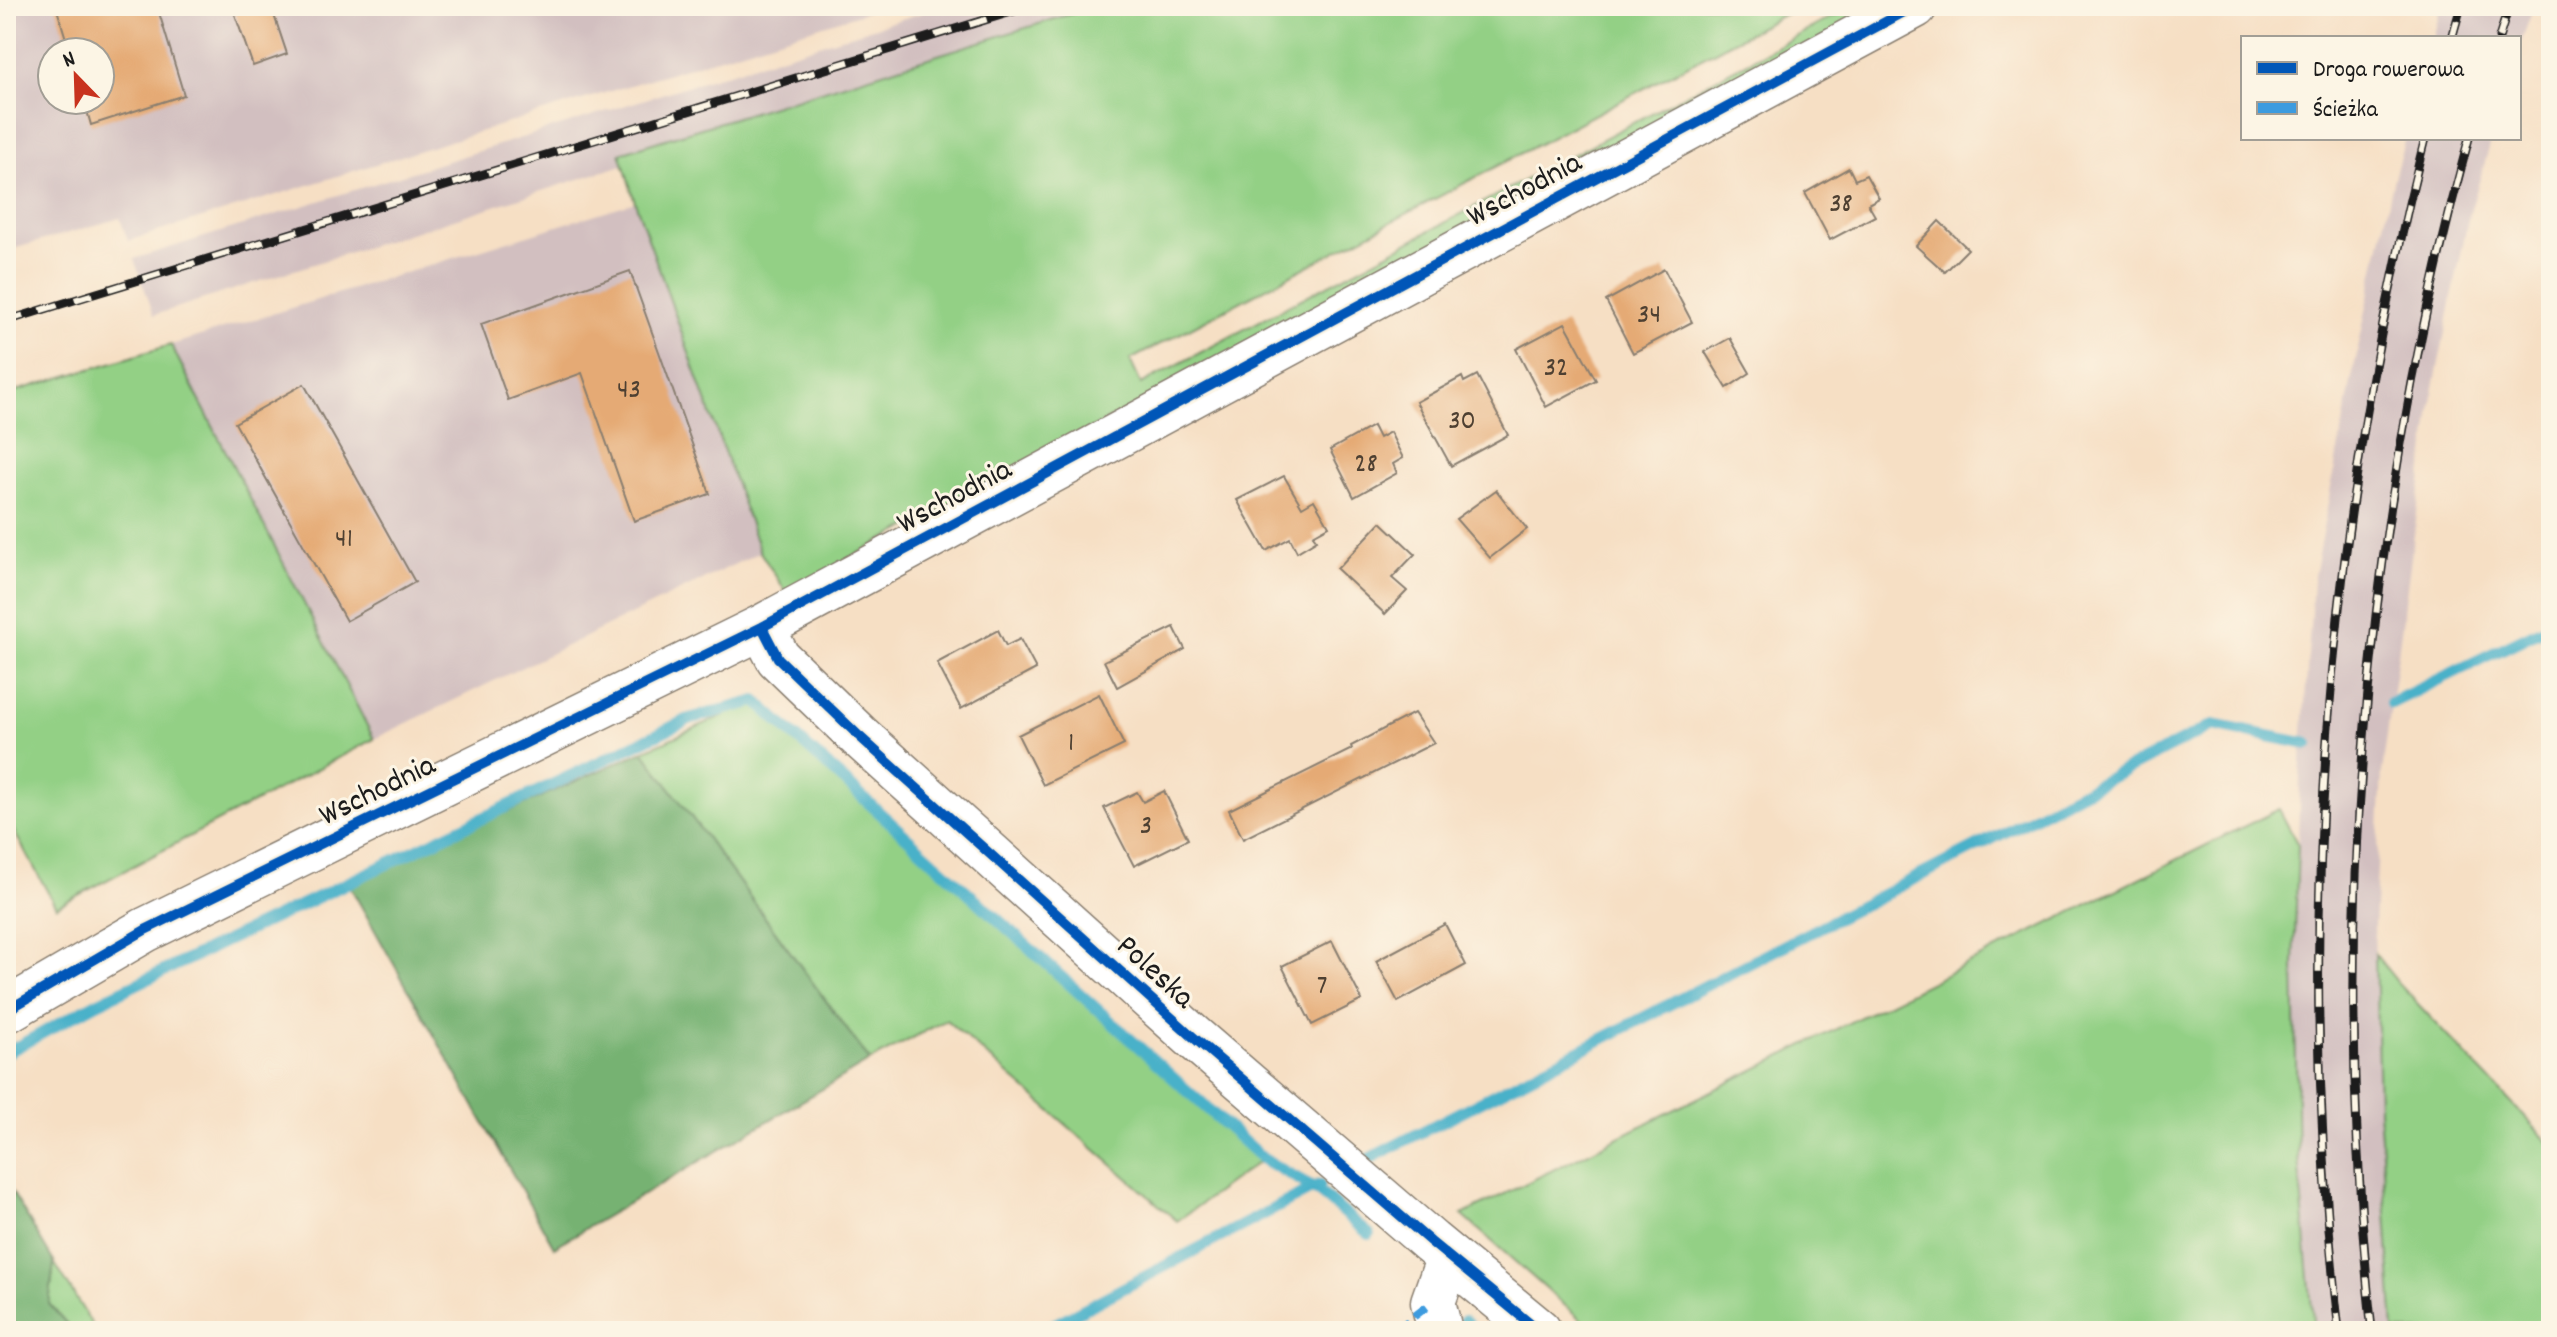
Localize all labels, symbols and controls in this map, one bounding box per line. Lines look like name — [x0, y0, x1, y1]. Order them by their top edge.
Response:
north arrow — [36, 36, 116, 116]
legend — [2241, 36, 2521, 140]
text: N — [58, 44, 81, 77]
text: Droga rowerowa — [2313, 54, 2465, 88]
text: Ścieżka — [2313, 94, 2378, 128]
street label: Wschodnia — [1460, 141, 1592, 241]
house number: 38 — [1829, 186, 1853, 226]
house number: 34 — [1637, 297, 1661, 337]
house number: 32 — [1544, 350, 1568, 390]
house number: 43 — [617, 372, 641, 412]
house number: 30 — [1448, 403, 1476, 443]
house number: 28 — [1354, 446, 1378, 486]
street label: Wschodnia — [890, 448, 1022, 548]
house number: 41 — [335, 521, 353, 561]
house number: 1 — [1068, 725, 1074, 765]
street label: Wschodnia — [312, 744, 445, 840]
house number: 3 — [1140, 808, 1152, 848]
street label: Poleska — [1104, 926, 1204, 1022]
house number: 7 — [1317, 968, 1327, 1008]

